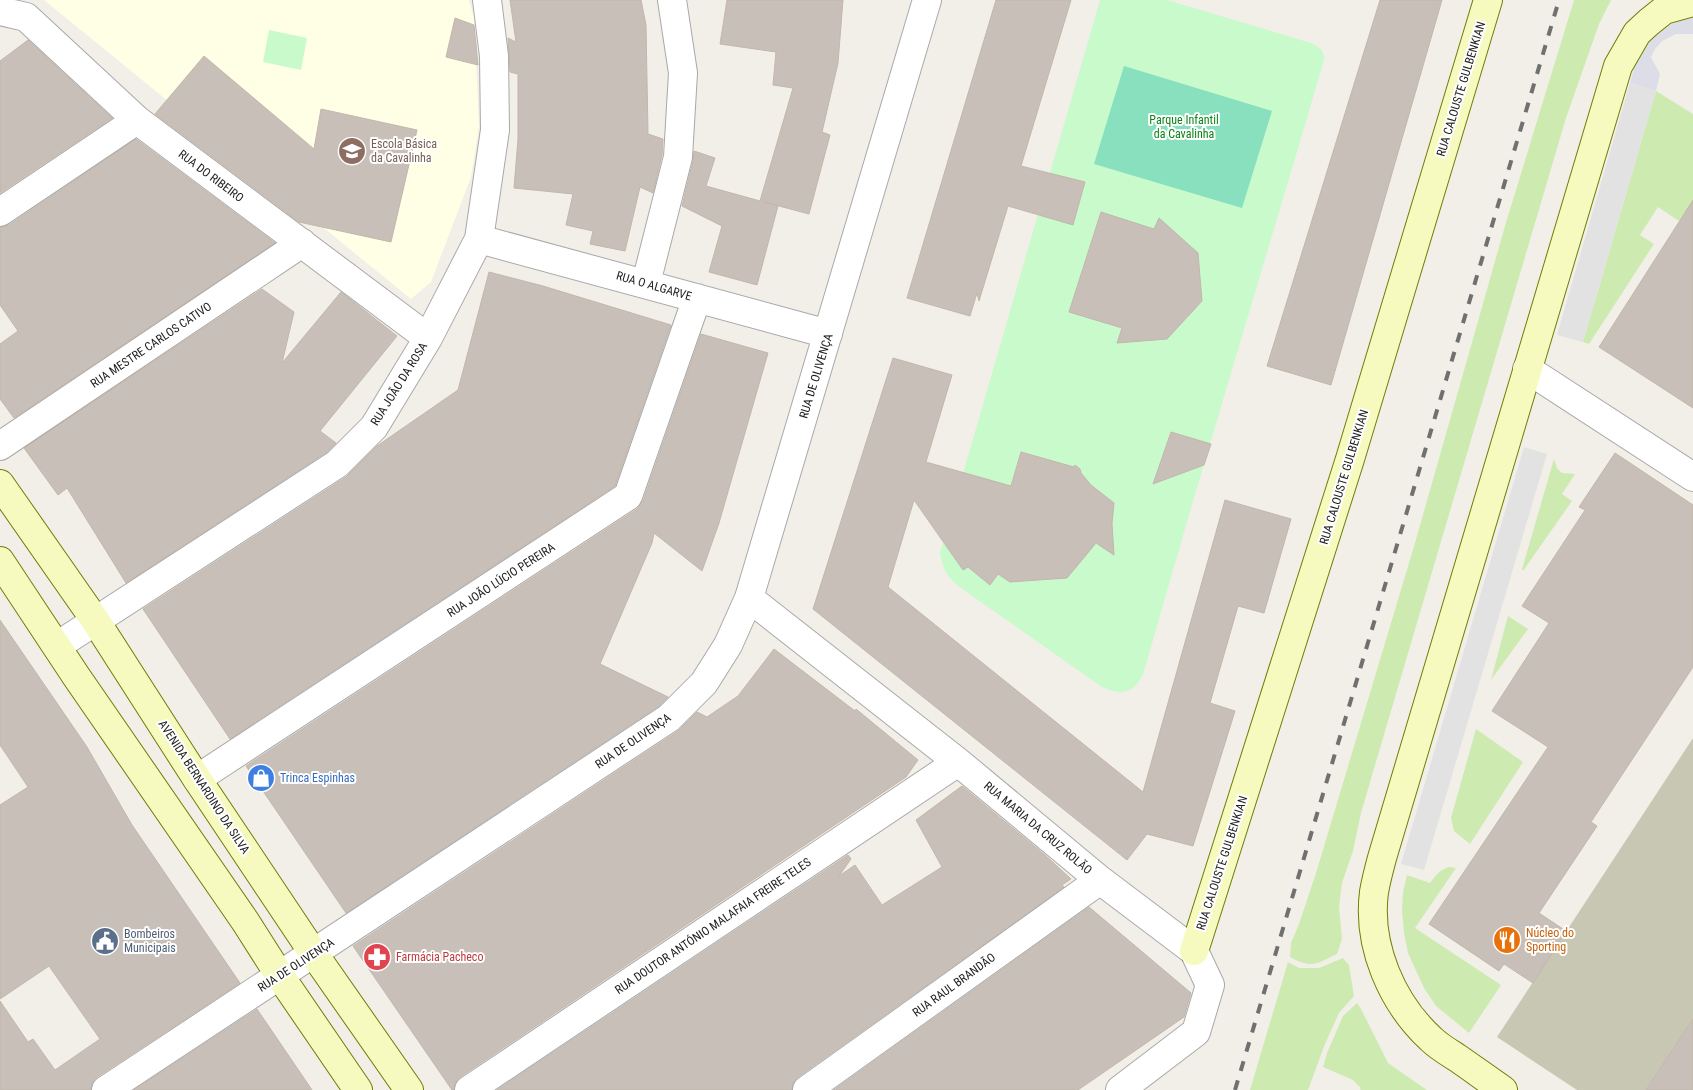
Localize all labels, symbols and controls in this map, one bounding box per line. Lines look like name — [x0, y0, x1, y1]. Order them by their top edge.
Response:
street label: RUA CALOUSTE GULBENKIAN — [1434, 20, 1488, 158]
park label: Parque Infantil da Cavalinha — [1149, 113, 1219, 141]
school or university icon: Escola Básica da Cavalinha — [337, 136, 367, 166]
place label: Escola Básica da Cavalinha — [371, 137, 437, 165]
street label: RUA DO RIBEIRO — [176, 147, 246, 205]
street label: RUA O ALGARVE — [615, 269, 693, 303]
street label: RUA MESTRE CARLOS CATIVO — [88, 299, 214, 391]
street label: RUA DE OLIVENÇA — [796, 332, 836, 420]
street label: RUA JOÃO DA ROSA — [366, 339, 430, 428]
street label: RUA CALOUSTE GULBENKIAN — [1317, 408, 1371, 546]
street label: RUA JOÃO LÚCIO PEREIRA — [443, 538, 558, 620]
street label: RUA DE OLIVENÇA — [593, 711, 673, 771]
street label: AVENIDA BERNARDINO DA SILVA — [156, 718, 253, 856]
shop icon: Trinca Espinhas — [246, 763, 276, 793]
place label: Trinca Espinhas — [280, 771, 355, 785]
street label: RUA MARIA DA CRUZ ROLÃO — [981, 777, 1096, 877]
street label: RUA CALOUSTE GULBENKIAN — [1194, 794, 1250, 932]
street label: RUA DOUTOR ANTÓNIO MALAFAIA FREIRE TELES — [612, 854, 814, 997]
restaurant icon: Núcleo do Sporting — [1492, 925, 1522, 955]
public building icon: Bombeiros Municipais — [90, 926, 120, 956]
place label: Núcleo do Sporting — [1526, 926, 1574, 954]
place label: Bombeiros Municipais — [124, 927, 176, 955]
street label: RUA DE OLIVENÇA — [255, 935, 337, 995]
pharmacy icon: Farmácia Pacheco — [362, 942, 392, 972]
street label: RUA RAUL BRANDÃO — [909, 949, 998, 1020]
place label: Farmácia Pacheco — [396, 950, 483, 964]

